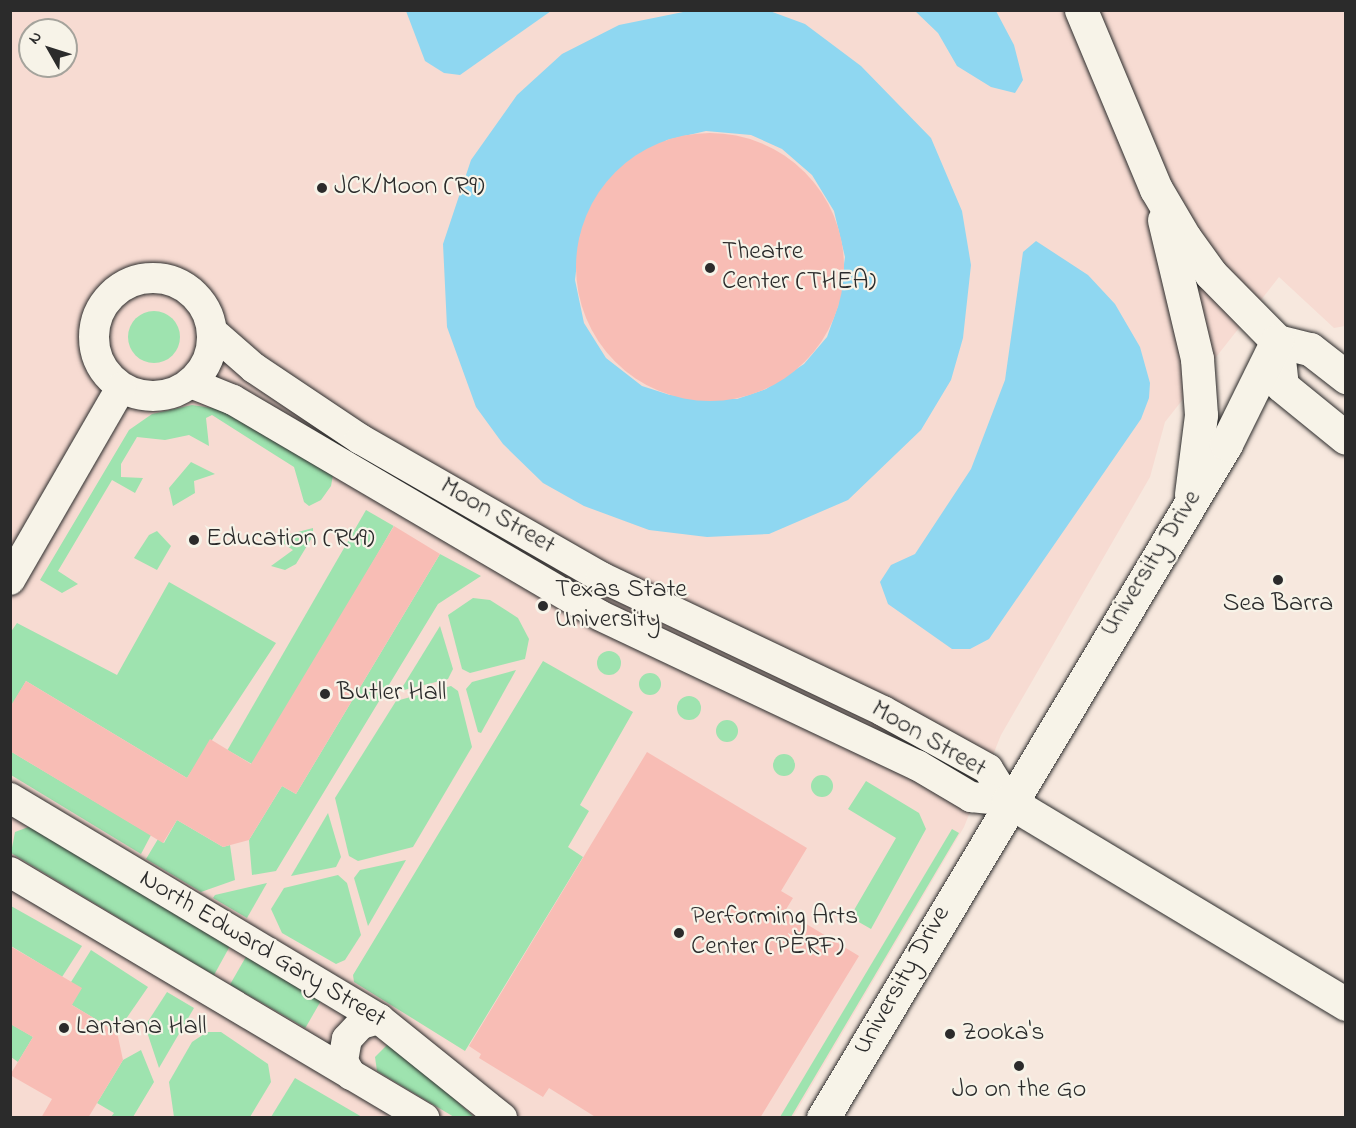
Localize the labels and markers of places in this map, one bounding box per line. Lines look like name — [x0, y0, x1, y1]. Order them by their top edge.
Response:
place label: JCK/Moon (R9) — [334, 172, 485, 204]
marker: JCK/Moon (R9) — [315, 181, 329, 195]
place label: Theatre Center (THEA) — [722, 237, 876, 298]
marker: Theatre Center (THEA) — [703, 261, 717, 275]
place label: Education (R49) — [206, 524, 374, 556]
marker: Education (R49) — [187, 533, 201, 547]
marker: Sea Barra — [1271, 573, 1285, 587]
place label: Texas State University — [555, 575, 687, 636]
place label: Sea Barra — [1223, 589, 1333, 621]
marker: Texas State University — [536, 599, 550, 613]
place label: Butler Hall — [337, 678, 446, 710]
marker: Butler Hall — [318, 687, 332, 701]
place label: Performing Arts Center (PERF) — [691, 902, 858, 964]
marker: Performing Arts Center (PERF) — [672, 926, 686, 940]
place label: Lantana Hall — [76, 1012, 206, 1044]
place label: Zooka's — [962, 1018, 1044, 1050]
marker: Lantana Hall — [57, 1021, 71, 1035]
marker: Zooka's — [943, 1027, 957, 1041]
marker: Jo on the Go — [1012, 1059, 1026, 1073]
place label: Jo on the Go — [952, 1075, 1086, 1107]

